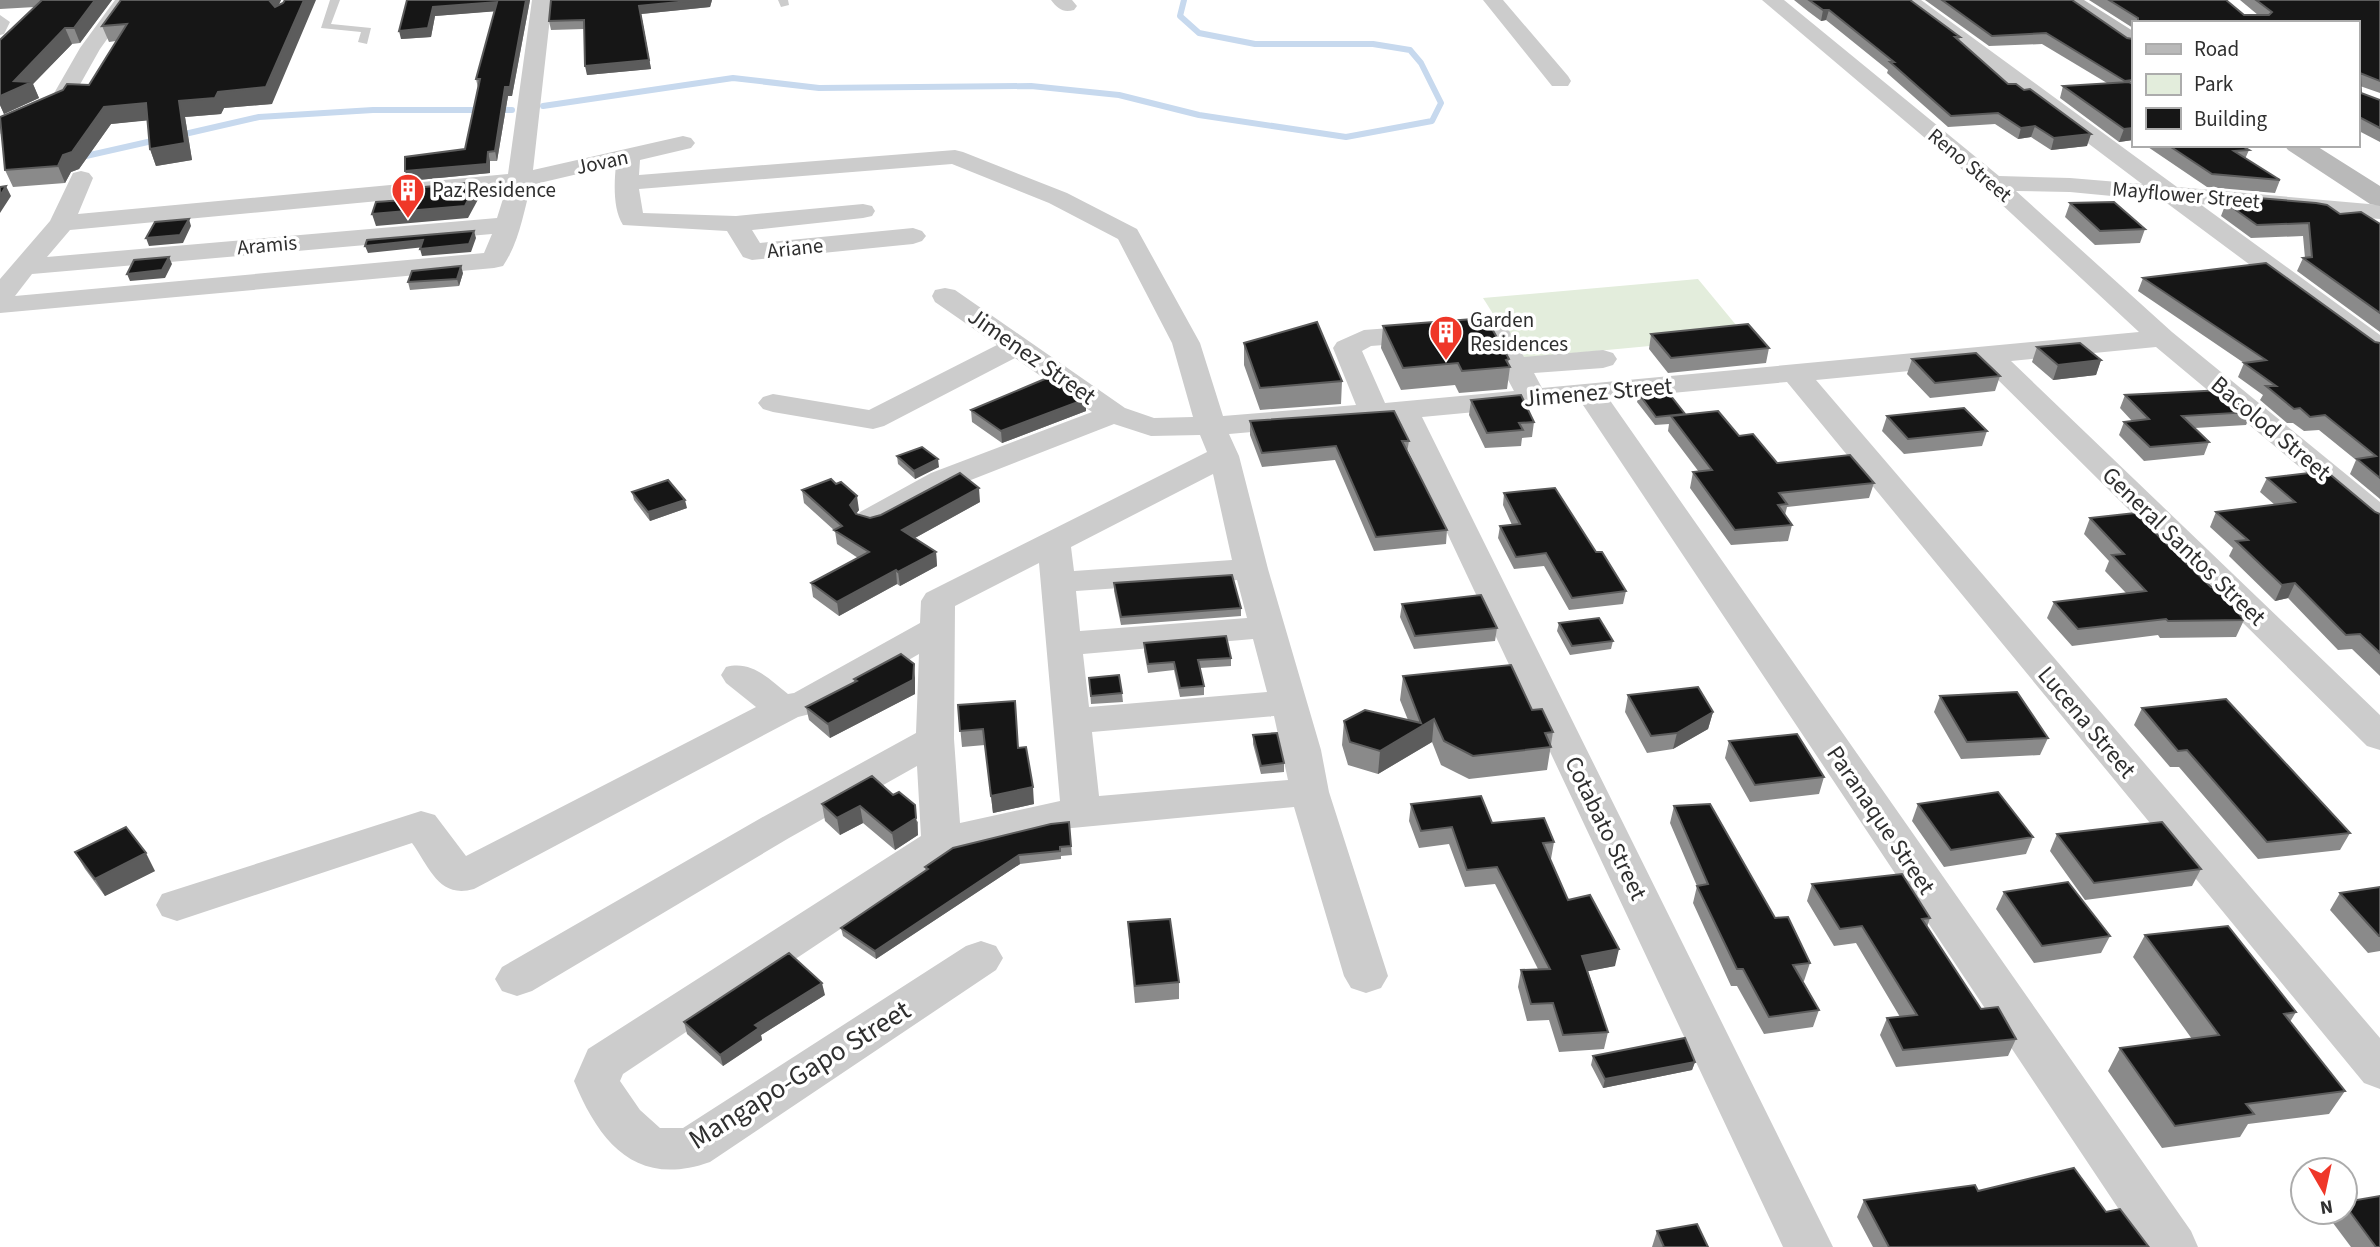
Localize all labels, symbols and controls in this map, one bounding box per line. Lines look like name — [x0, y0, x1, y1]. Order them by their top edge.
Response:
legend — [2132, 21, 2359, 147]
text: Road — [2194, 34, 2239, 64]
text: Park — [2194, 69, 2234, 99]
text: Building — [2194, 104, 2268, 134]
street label: Reno Street — [1921, 121, 2019, 209]
street label: Jovan — [573, 142, 631, 182]
building icon: Paz Residence — [389, 171, 427, 220]
street label: Mayflower Street — [2111, 174, 2261, 216]
place label: Paz Residence — [432, 175, 556, 205]
street label: Aramis — [236, 227, 298, 263]
street label: Ariane — [765, 230, 825, 266]
street label: Jimenez Street — [960, 299, 1103, 414]
place label: Garden Residences — [1470, 305, 1568, 359]
building icon: Garden Residences — [1427, 313, 1465, 362]
street label: Bacolod Street — [2203, 368, 2338, 489]
street label: Jimenez Street — [1522, 369, 1674, 416]
street label: General Santos Street — [2094, 459, 2274, 634]
street label: Lucena Street — [2029, 659, 2144, 786]
street label: Paranaque Street — [1818, 739, 1943, 902]
street label: Cotabato Street — [1556, 750, 1656, 906]
street label: Mangapo-Gapo Street — [681, 990, 919, 1159]
north arrow — [2289, 1156, 2359, 1226]
text: N — [2318, 1192, 2335, 1221]

